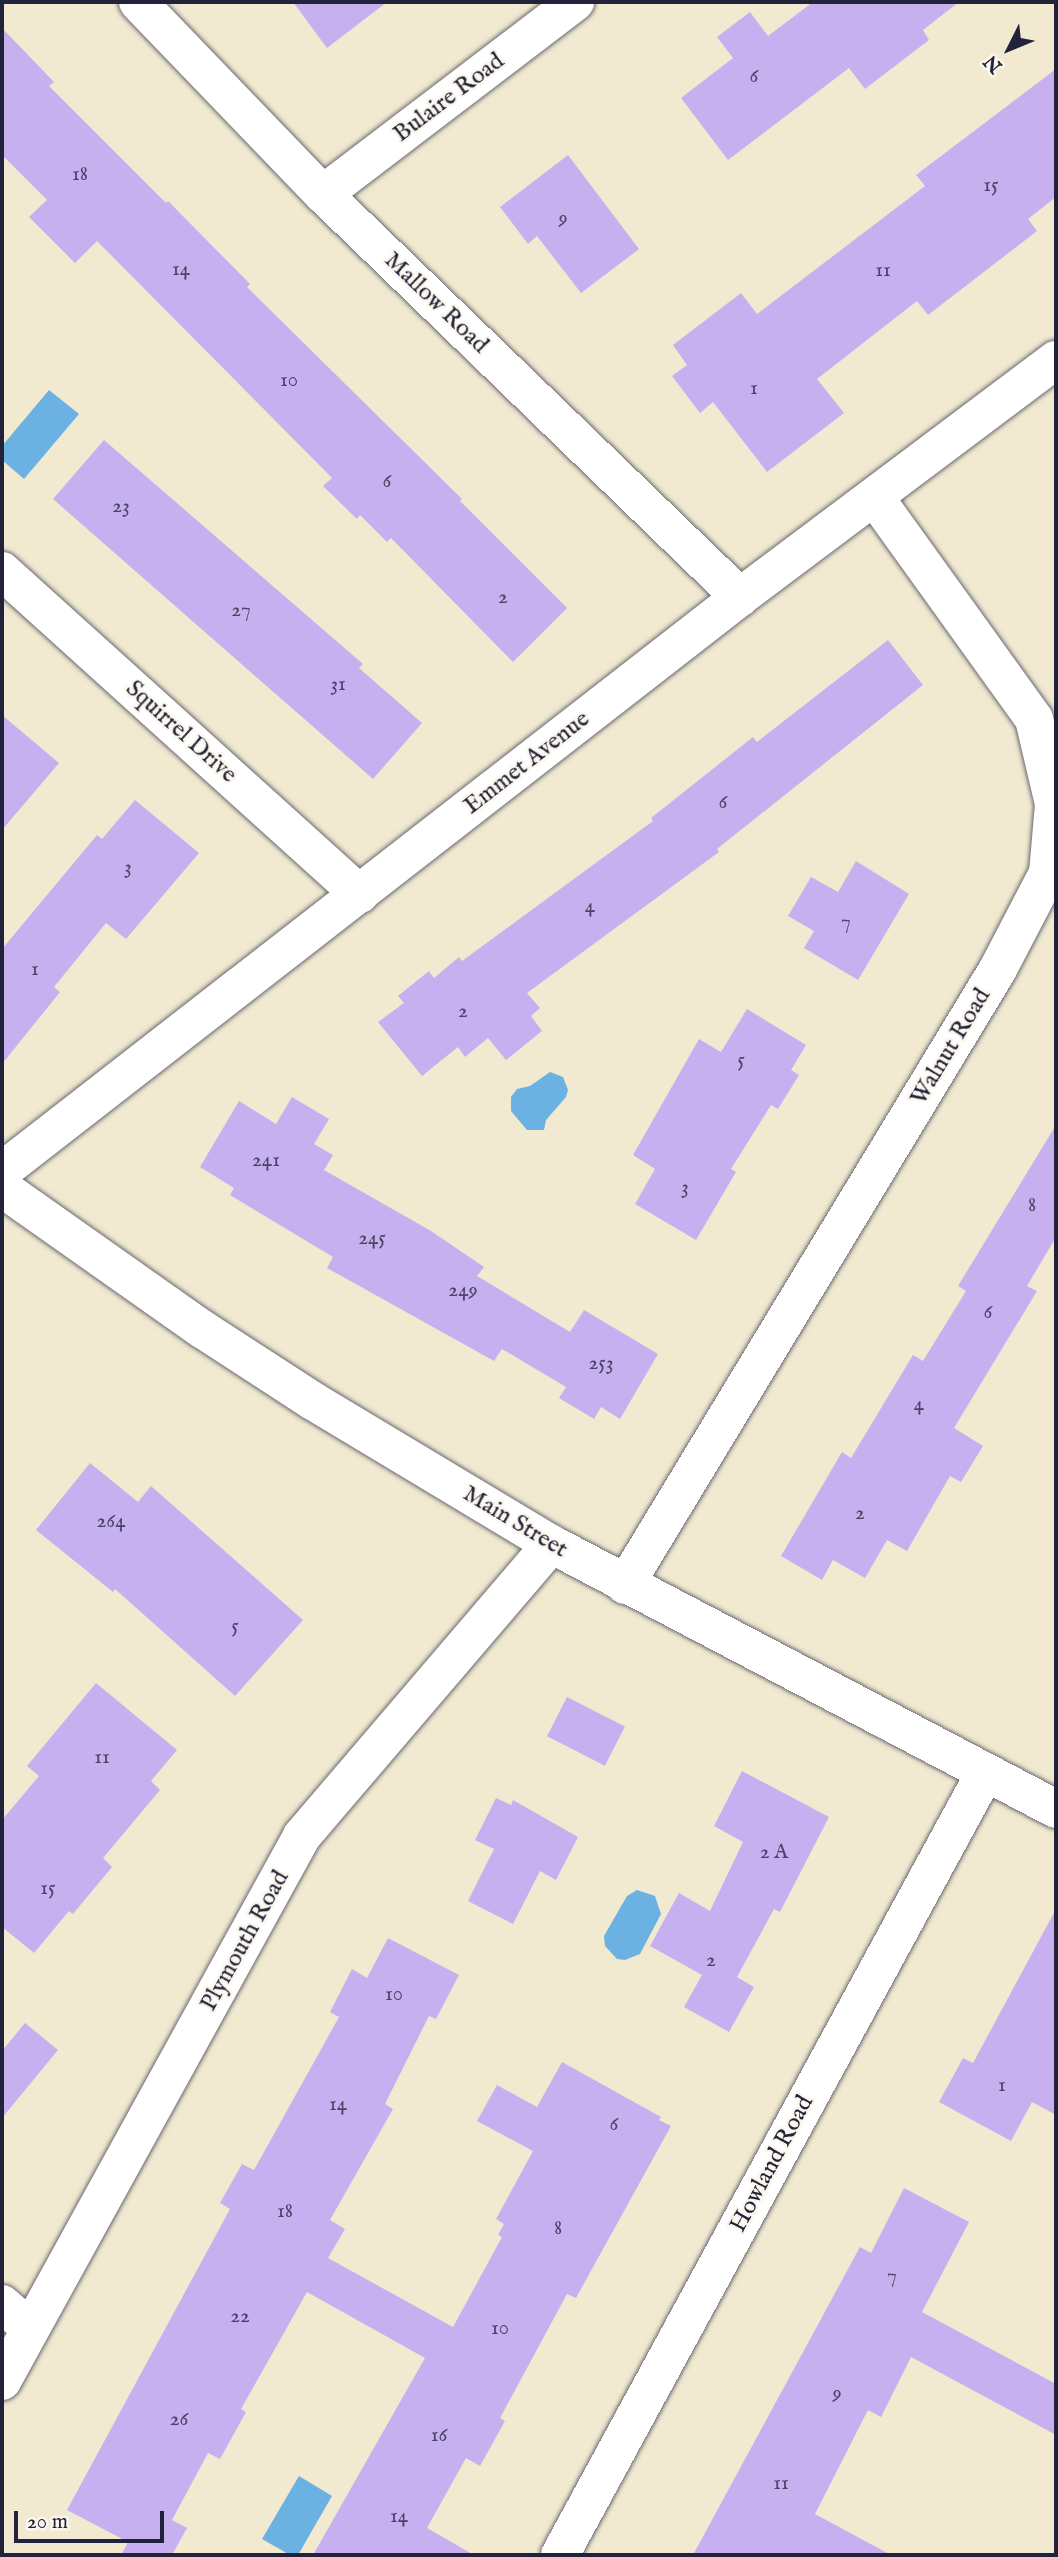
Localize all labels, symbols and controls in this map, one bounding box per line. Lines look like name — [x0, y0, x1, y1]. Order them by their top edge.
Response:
north arrow — [974, 14, 1044, 84]
street label: Bulaire Road — [388, 47, 510, 149]
text: N — [979, 49, 1008, 78]
house number: 6 — [750, 64, 758, 90]
house number: 18 — [72, 162, 88, 188]
house number: 15 — [983, 173, 999, 199]
house number: 9 — [558, 206, 568, 232]
street label: Mallow Road — [378, 246, 494, 360]
house number: 14 — [172, 257, 190, 283]
house number: 11 — [875, 258, 891, 284]
house number: 10 — [280, 368, 298, 394]
house number: 1 — [750, 376, 758, 402]
house number: 6 — [383, 469, 391, 495]
house number: 23 — [112, 494, 130, 520]
house number: 2 — [498, 585, 508, 611]
house number: 27 — [231, 598, 251, 624]
house number: 31 — [330, 672, 346, 698]
street label: Squirrel Drive — [120, 675, 242, 789]
street label: Emmet Avenue — [458, 705, 596, 821]
house number: 6 — [719, 790, 727, 816]
house number: 3 — [124, 855, 132, 881]
house number: 4 — [585, 894, 595, 920]
house number: 7 — [841, 910, 851, 936]
house number: 1 — [31, 957, 39, 983]
street label: Walnut Road — [905, 983, 997, 1111]
house number: 2 — [458, 999, 468, 1025]
house number: 5 — [737, 1048, 745, 1074]
house number: 241 — [252, 1148, 280, 1174]
house number: 3 — [681, 1175, 689, 1201]
house number: 8 — [1028, 1193, 1036, 1219]
house number: 245 — [358, 1226, 386, 1252]
house number: 249 — [448, 1278, 478, 1304]
house number: 6 — [984, 1300, 992, 1326]
house number: 253 — [588, 1351, 614, 1377]
house number: 4 — [914, 1392, 924, 1418]
street label: Main Street — [457, 1480, 573, 1564]
house number: 2 — [855, 1501, 865, 1527]
house number: 264 — [96, 1509, 126, 1535]
house number: 5 — [231, 1614, 239, 1640]
house number: 11 — [94, 1745, 110, 1771]
house number: 2 A — [760, 1840, 788, 1866]
street label: Plymouth Road — [195, 1866, 295, 2016]
house number: 15 — [40, 1876, 56, 1902]
house number: 2 — [706, 1948, 716, 1974]
house number: 10 — [385, 1982, 403, 2008]
house number: 1 — [998, 2073, 1006, 2099]
street label: Howland Road — [724, 2091, 820, 2237]
house number: 14 — [329, 2092, 347, 2118]
house number: 6 — [610, 2112, 618, 2138]
house number: 18 — [277, 2199, 293, 2225]
house number: 8 — [554, 2216, 562, 2242]
house number: 7 — [887, 2264, 897, 2290]
house number: 22 — [230, 2304, 250, 2330]
house number: 10 — [491, 2316, 509, 2342]
house number: 9 — [832, 2381, 842, 2407]
house number: 26 — [170, 2407, 188, 2433]
house number: 16 — [431, 2423, 447, 2449]
house number: 11 — [773, 2471, 789, 2497]
scale bar — [18, 2498, 168, 2542]
house number: 14 — [390, 2504, 408, 2530]
text: 20 m — [27, 2509, 68, 2536]

